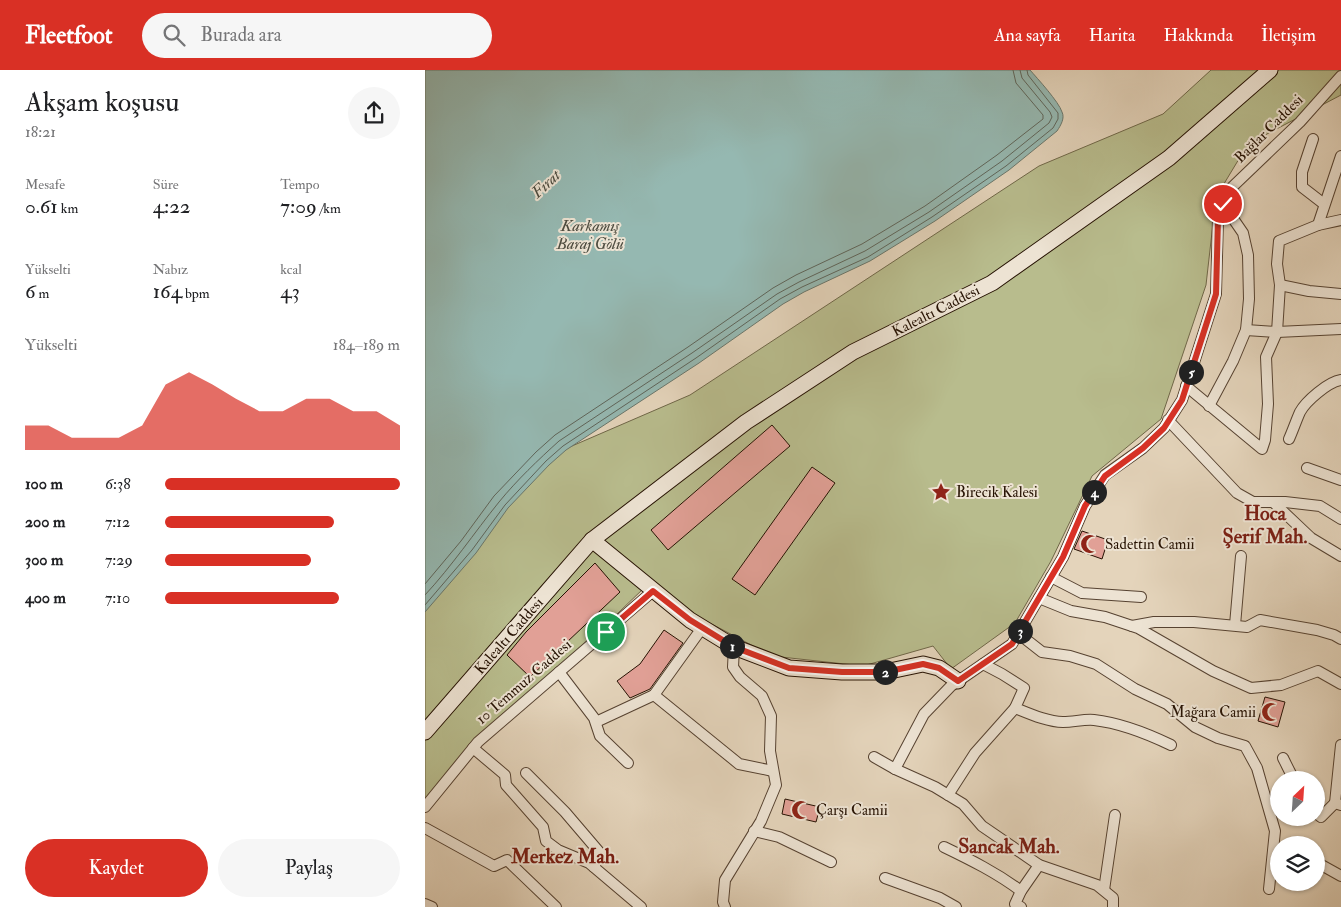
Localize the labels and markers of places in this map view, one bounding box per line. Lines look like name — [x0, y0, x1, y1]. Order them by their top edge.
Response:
pin — [1202, 183, 1244, 225]
pin: 5 — [1179, 360, 1203, 384]
pin: 4 — [1081, 480, 1107, 504]
place icon: Birecik Kalesi — [930, 481, 952, 503]
place label: Birecik Kalesi — [956, 483, 1038, 502]
mosque icon: Sadettin Camii — [1079, 533, 1101, 555]
place label: Sadettin Camii — [1105, 535, 1194, 554]
pin — [585, 611, 627, 653]
pin: 3 — [1007, 618, 1033, 644]
pin: 1 — [719, 634, 745, 658]
pin: 2 — [873, 660, 897, 684]
mosque icon: Mağara Camii — [1260, 701, 1282, 723]
place label: Mağara Camii — [1170, 703, 1256, 722]
mosque icon: Çarşı Camii — [790, 799, 812, 821]
place label: Çarşı Camii — [816, 801, 888, 820]

